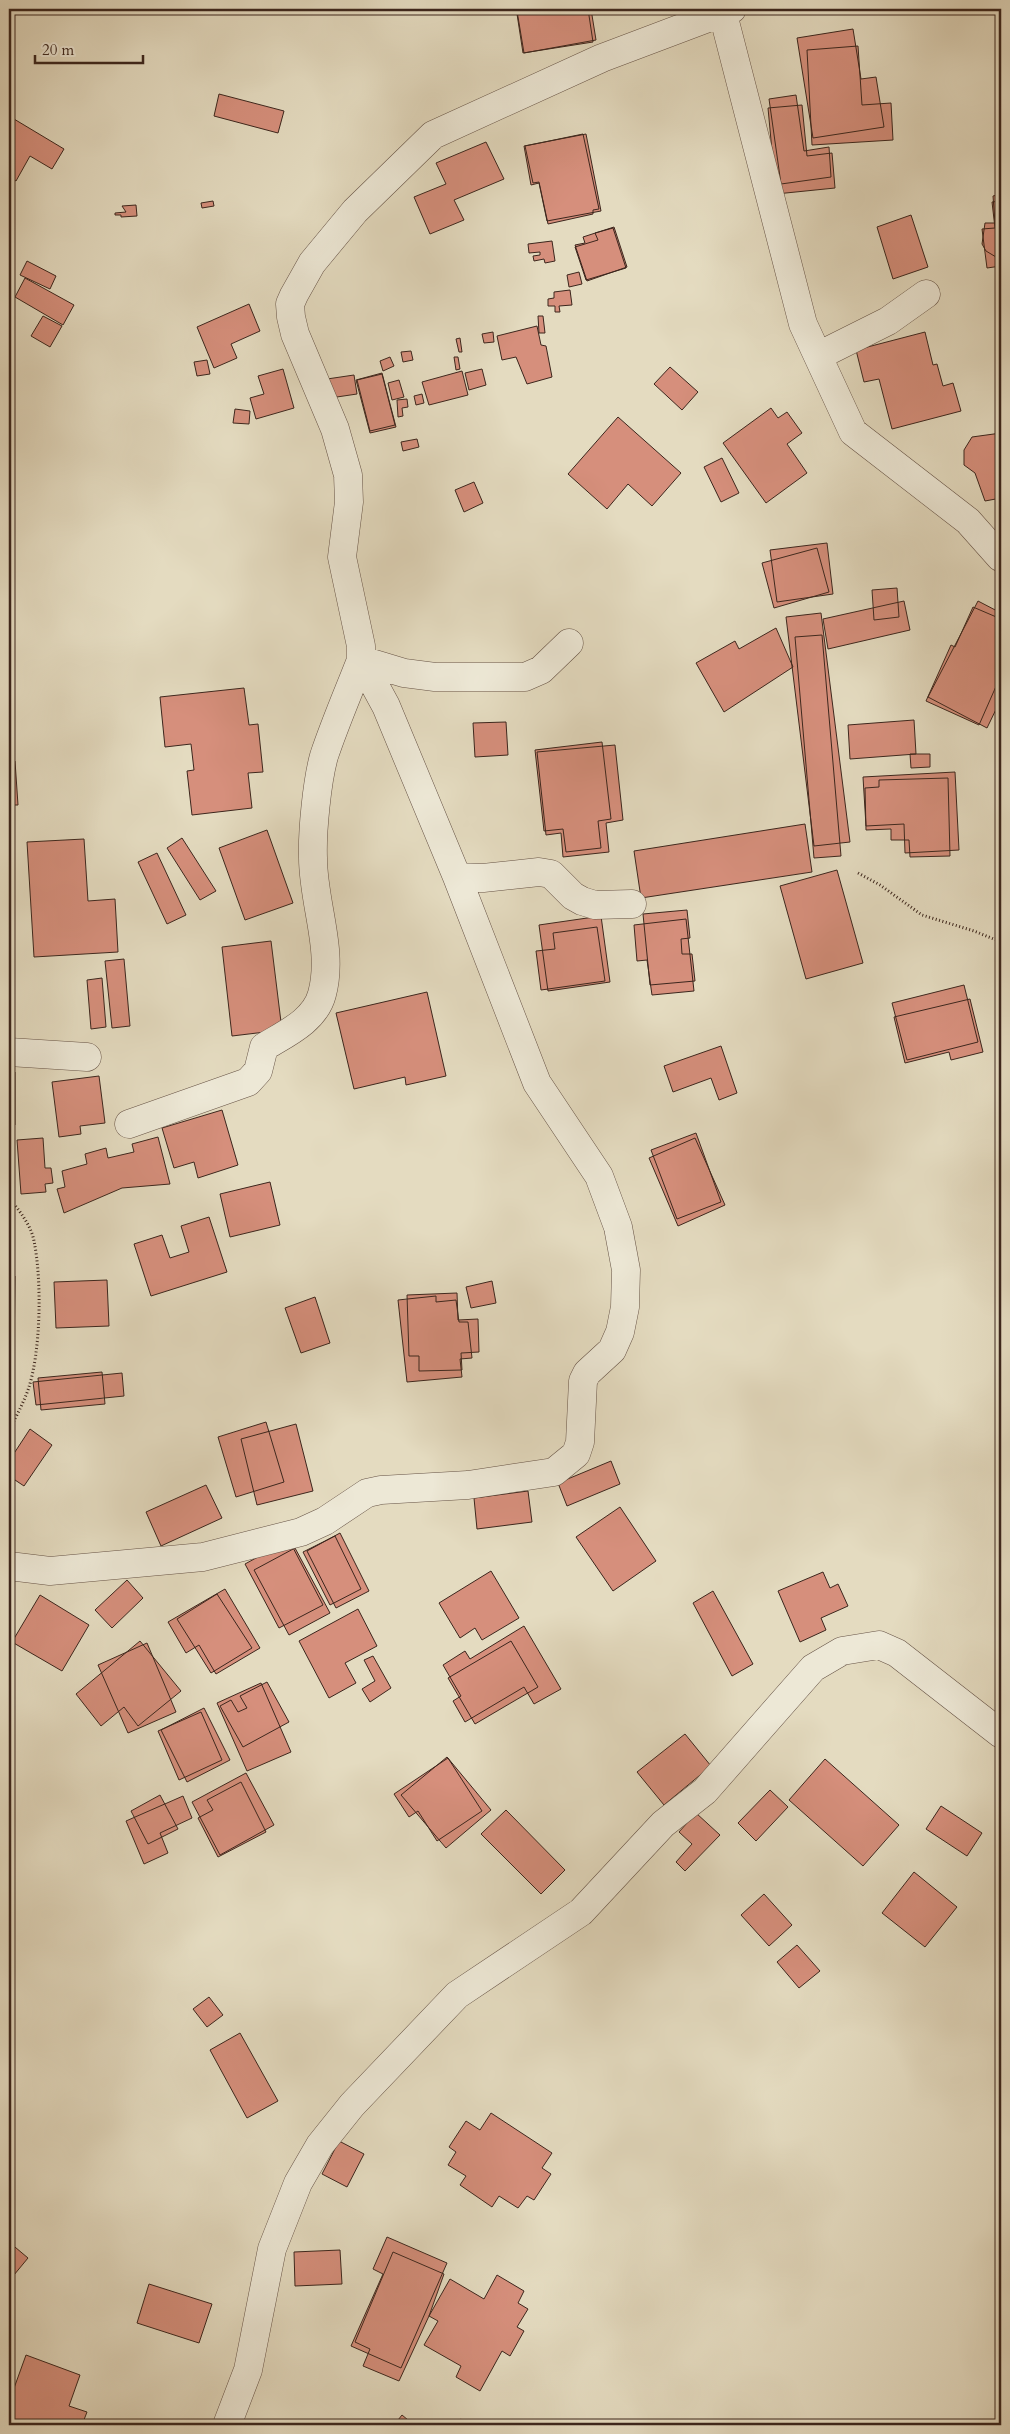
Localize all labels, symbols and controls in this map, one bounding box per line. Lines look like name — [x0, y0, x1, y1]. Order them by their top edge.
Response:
scale bar — [35, 32, 142, 64]
text: 20 m — [42, 40, 74, 60]

